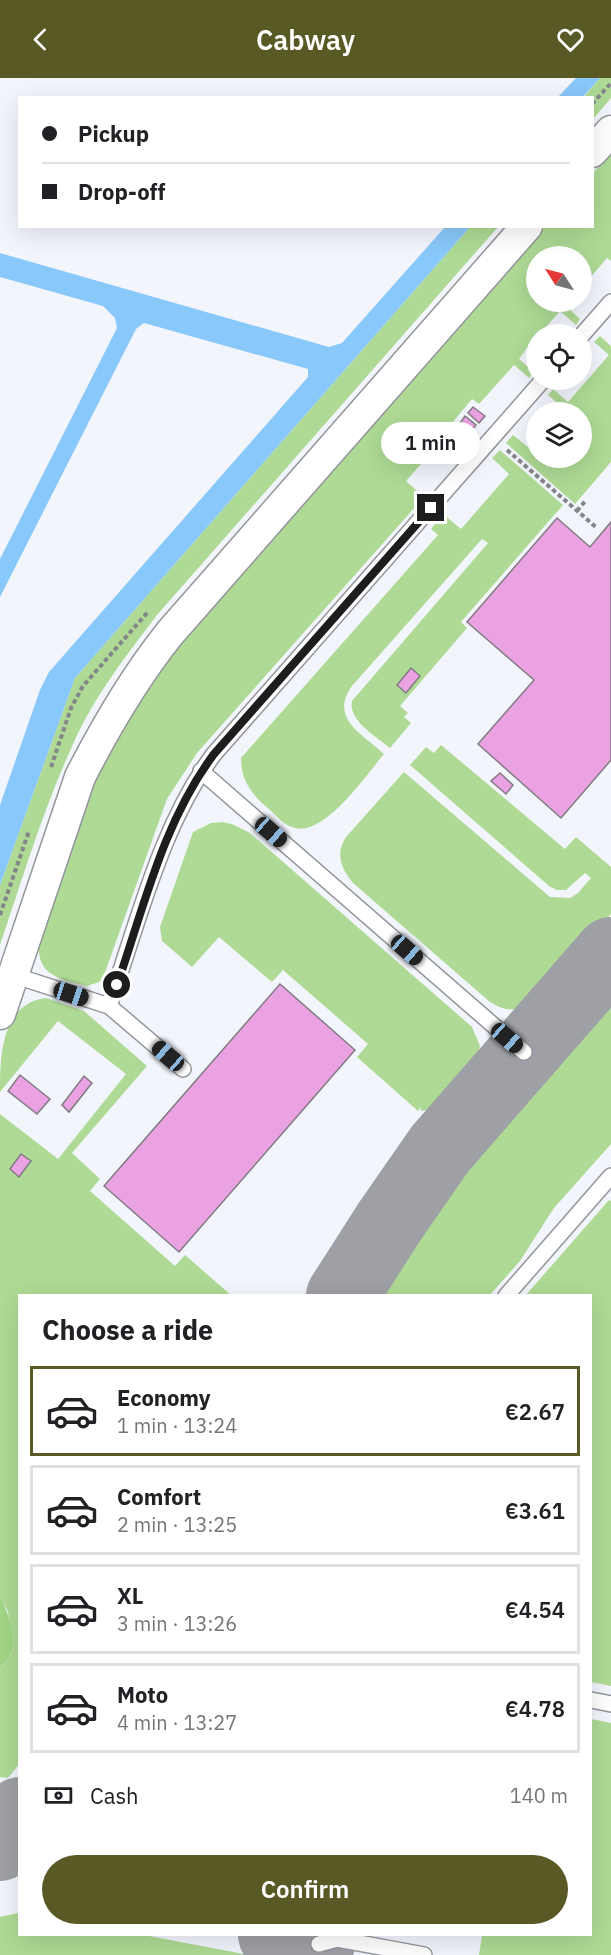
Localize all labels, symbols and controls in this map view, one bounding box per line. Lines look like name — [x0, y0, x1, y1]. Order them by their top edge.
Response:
text: Cabway — [256, 22, 355, 57]
icon: back — [24, 23, 57, 56]
icon: heart — [554, 23, 587, 56]
text: Pickup — [78, 119, 149, 148]
text: Drop-off — [78, 177, 165, 206]
north arrow — [526, 246, 592, 312]
map controls — [526, 246, 592, 468]
button: locate — [526, 324, 592, 390]
button: layers — [526, 402, 592, 468]
callout: 1 min — [382, 421, 480, 463]
text: 1 min — [405, 429, 456, 456]
route end — [417, 494, 444, 521]
car — [252, 813, 290, 851]
car — [388, 931, 426, 969]
route start — [103, 971, 130, 998]
car — [51, 980, 91, 1008]
car — [488, 1019, 526, 1057]
car — [149, 1037, 187, 1075]
text: Choose a ride — [42, 1312, 213, 1347]
text: Economy — [117, 1383, 211, 1412]
icon: car — [45, 1384, 99, 1438]
text: €2.67 — [505, 1397, 565, 1426]
text: 1 min · 13:24 — [117, 1412, 237, 1439]
text: Comfort — [117, 1482, 201, 1511]
icon: car — [45, 1483, 99, 1537]
text: €3.61 — [505, 1496, 565, 1525]
text: 2 min · 13:25 — [117, 1511, 237, 1538]
text: XL — [117, 1581, 143, 1610]
icon: car — [45, 1582, 99, 1636]
text: €4.54 — [505, 1595, 565, 1624]
text: 3 min · 13:26 — [117, 1610, 237, 1637]
text: Moto — [117, 1680, 168, 1709]
icon: car — [45, 1681, 99, 1735]
text: €4.78 — [505, 1694, 565, 1723]
text: 4 min · 13:27 — [117, 1709, 237, 1736]
icon: cash — [42, 1779, 75, 1812]
text: Cash — [90, 1781, 139, 1810]
text: 140 m — [510, 1782, 568, 1809]
button: Confirm — [42, 1855, 568, 1924]

